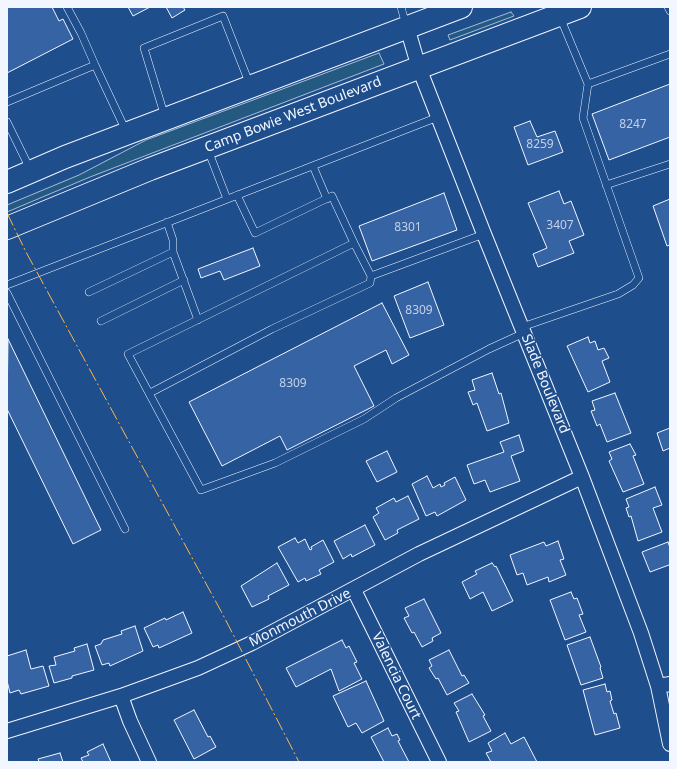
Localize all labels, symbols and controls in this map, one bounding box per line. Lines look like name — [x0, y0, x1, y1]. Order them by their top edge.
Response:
street label: Camp Bowie West Boulevard — [202, 73, 384, 157]
house number: 8247 — [619, 118, 647, 132]
house number: 8259 — [526, 138, 554, 152]
house number: 3407 — [546, 219, 574, 233]
house number: 8301 — [394, 221, 422, 235]
house number: 8309 — [405, 304, 433, 318]
street label: Slade Boulevard — [517, 332, 573, 436]
house number: 8309 — [279, 377, 307, 391]
street label: Monmouth Drive — [246, 585, 354, 651]
street label: Valencia Court — [368, 630, 424, 722]

